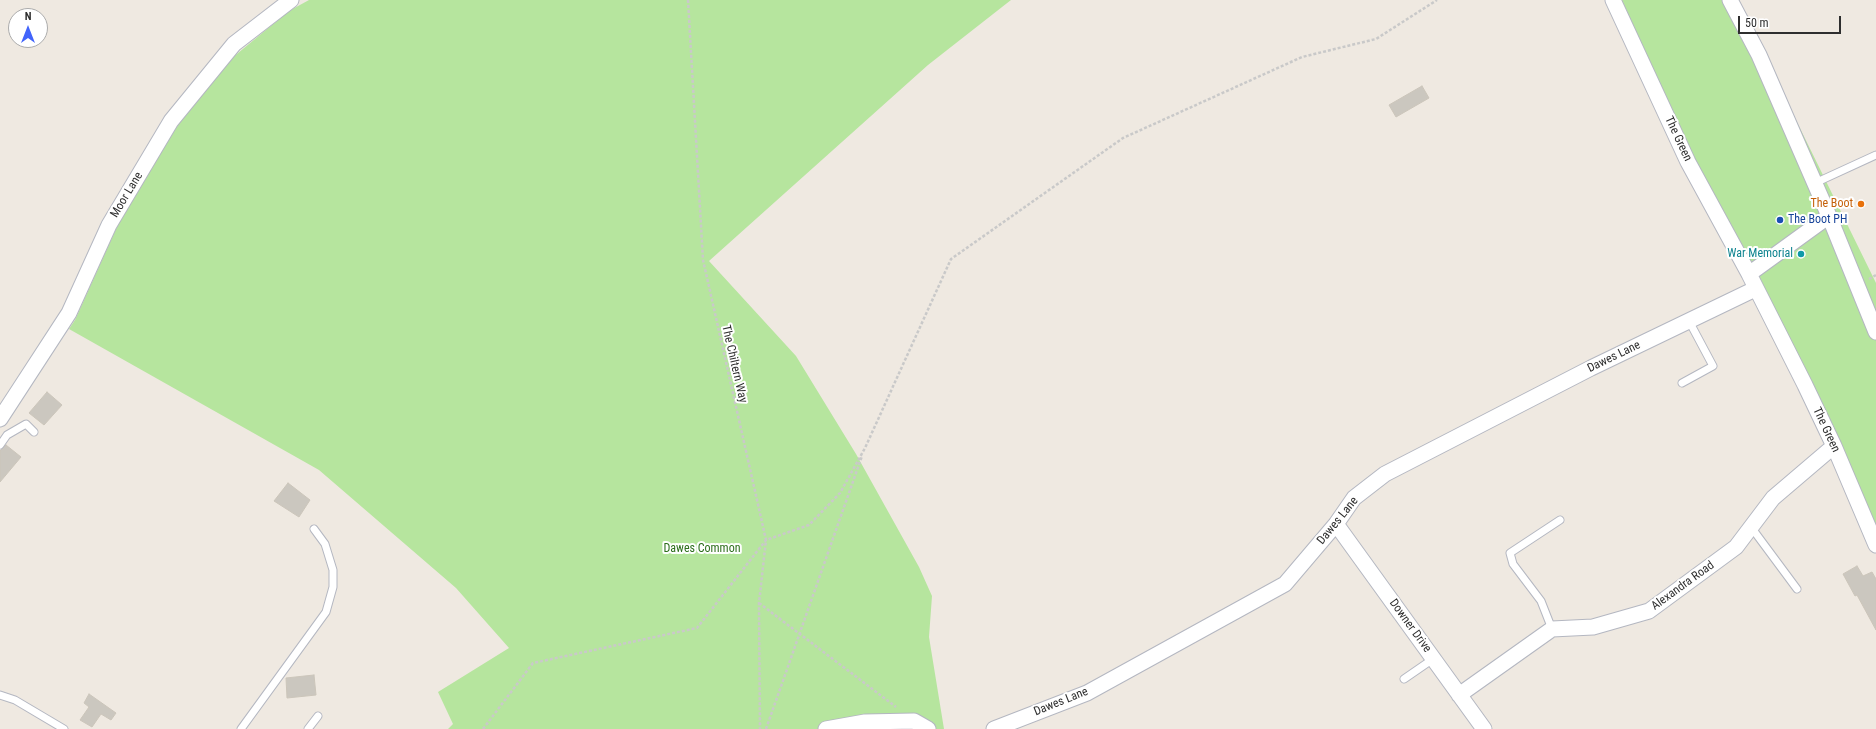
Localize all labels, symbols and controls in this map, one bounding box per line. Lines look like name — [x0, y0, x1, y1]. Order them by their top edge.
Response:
north arrow — [8, 8, 48, 48]
scale bar — [1740, 8, 1843, 34]
text: N — [25, 10, 31, 23]
text: 50 m — [1745, 16, 1769, 30]
street label: The Green — [1661, 114, 1695, 164]
street label: Moor Lane — [108, 170, 146, 220]
place label: The Boot — [1810, 197, 1853, 211]
marker: The Boot — [1856, 199, 1866, 209]
place label: The Boot PH — [1788, 213, 1847, 227]
marker: The Boot PH — [1775, 215, 1785, 225]
place label: War Memorial — [1727, 247, 1793, 261]
marker: War Memorial — [1796, 249, 1806, 259]
street label: The Chiltern Way — [718, 324, 750, 404]
street label: Dawes Lane — [1585, 338, 1643, 376]
street label: The Green — [1809, 405, 1843, 455]
street label: Dawes Lane — [1314, 494, 1362, 548]
park label: Dawes Common — [664, 542, 740, 556]
street label: Alexandra Road — [1649, 558, 1717, 614]
street label: Downer Drive — [1386, 597, 1434, 655]
street label: Dawes Lane — [1032, 685, 1090, 719]

